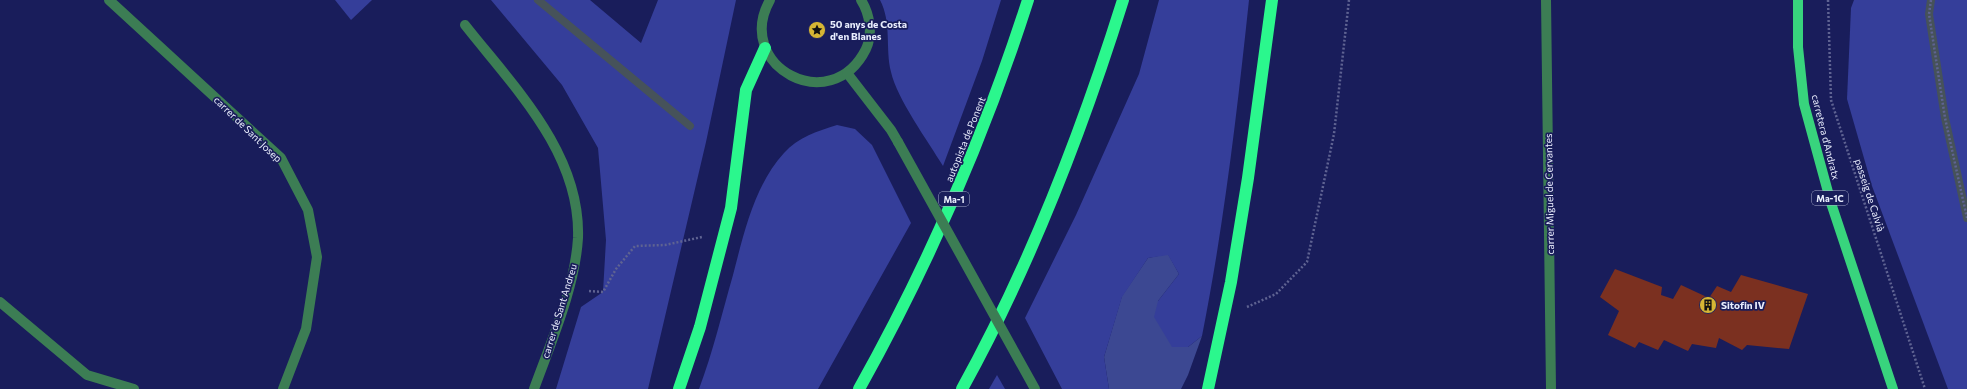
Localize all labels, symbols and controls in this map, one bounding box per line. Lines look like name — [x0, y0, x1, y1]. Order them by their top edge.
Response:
place label: 50 anys de Costa d'en Blanes — [830, 18, 907, 42]
place icon: 50 anys de Costa d'en Blanes — [807, 20, 827, 40]
street label: carretera d'Andratx — [1810, 93, 1843, 182]
street label: carrer de Sant Josep — [212, 94, 284, 164]
street label: autopista de Ponent — [942, 95, 988, 183]
street label: carrer Miguel de Cervantes — [1542, 133, 1556, 255]
street label: passeig de Calvià — [1853, 157, 1887, 233]
road number: Ma-1C — [1812, 191, 1848, 205]
road number: Ma-1 — [939, 192, 969, 206]
street label: carrer de Sant Andreu — [539, 262, 579, 360]
building icon: Sitofin IV — [1698, 295, 1718, 315]
place label: Sitofin IV — [1721, 299, 1765, 311]

